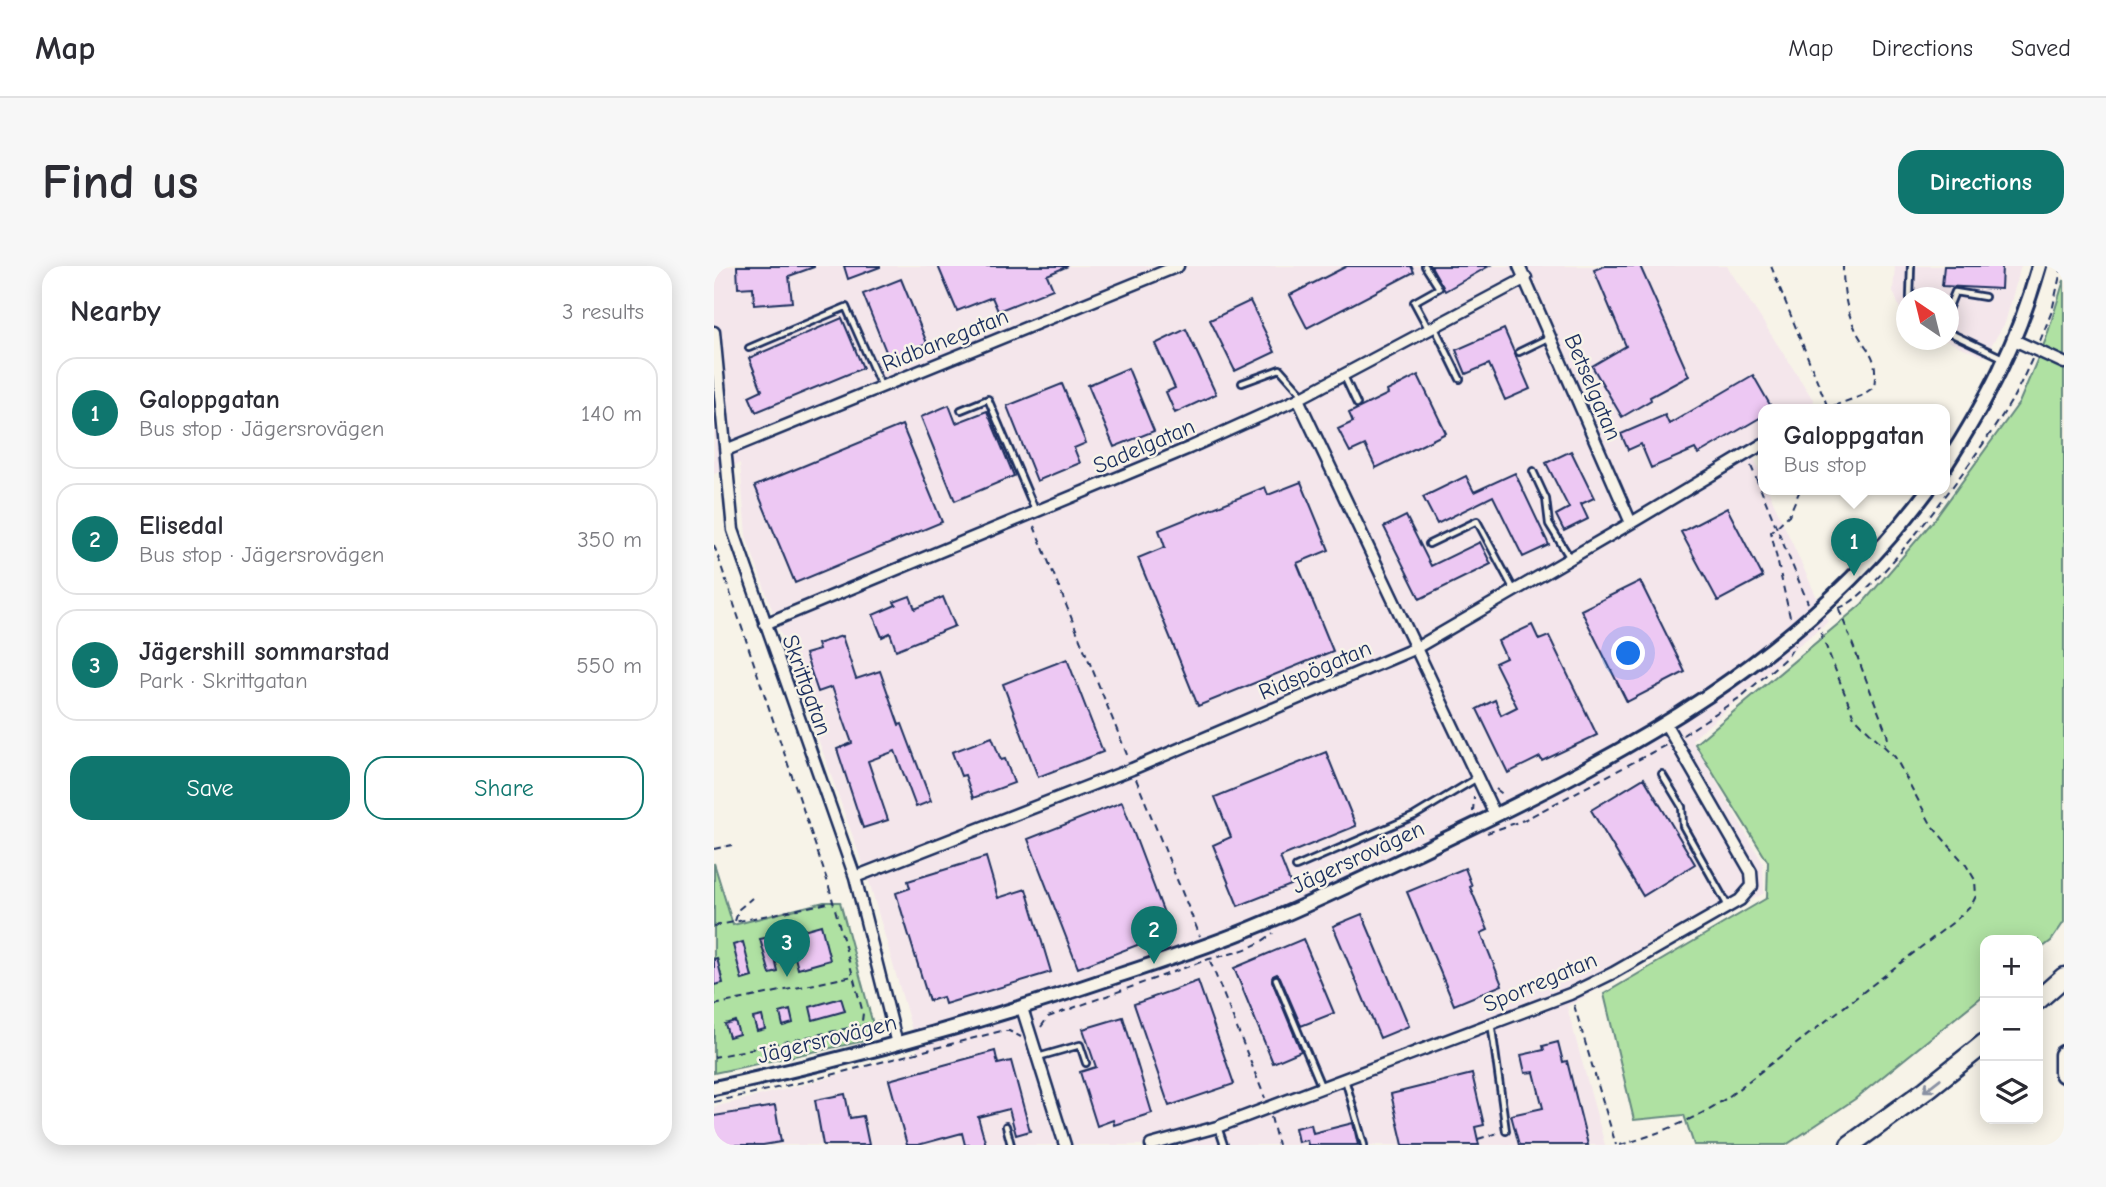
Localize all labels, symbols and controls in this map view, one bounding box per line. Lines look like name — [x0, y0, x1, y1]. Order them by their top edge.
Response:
text: Map — [35, 29, 96, 67]
text: Map — [1788, 34, 1834, 62]
text: Directions — [1872, 34, 1973, 62]
text: Saved — [2011, 34, 2071, 62]
button: Directions — [1898, 150, 2064, 214]
text: Find us — [42, 154, 198, 210]
north arrow — [1896, 287, 1959, 350]
text: Nearby — [70, 294, 161, 329]
text: 3 results — [562, 298, 644, 325]
street label: Ridbanegatan — [878, 302, 1012, 378]
street label: Betselgatan — [1558, 330, 1628, 444]
text: Galoppgatan — [139, 385, 280, 415]
text: 1 — [90, 400, 100, 427]
text: 140 m — [581, 400, 642, 427]
popup — [1758, 404, 1950, 495]
street label: Sadelgatan — [1089, 412, 1199, 480]
text: Bus stop · Jägersrovägen — [139, 415, 384, 442]
text: Galoppgatan — [1784, 421, 1924, 451]
text: Bus stop — [1784, 451, 1867, 478]
text: Elisedal — [139, 511, 224, 541]
pin: 1 — [1831, 518, 1877, 576]
text: 2 — [89, 526, 101, 553]
text: 350 m — [577, 526, 642, 553]
text: Bus stop · Jägersrovägen — [139, 541, 384, 568]
street label: Skrittgatan — [776, 631, 838, 739]
street label: Ridspögatan — [1255, 634, 1375, 706]
your location — [1611, 636, 1645, 670]
text: Jägershill sommarstad — [139, 637, 390, 667]
text: 3 — [89, 652, 101, 679]
text: 550 m — [576, 652, 642, 679]
text: Park · Skrittgatan — [139, 667, 308, 694]
button: Save — [70, 756, 350, 820]
button: Share — [364, 756, 644, 820]
street label: Jägersrovägen — [1288, 815, 1428, 899]
pin: 2 — [1131, 906, 1177, 964]
pin: 3 — [764, 919, 810, 977]
map controls — [1980, 935, 2043, 1124]
button: + — [1980, 935, 2043, 998]
street label: Sporregatan — [1479, 946, 1601, 1018]
button: − — [1980, 998, 2043, 1061]
street label: Jägersrovägen — [754, 1009, 900, 1069]
button: layers — [1980, 1061, 2043, 1124]
one-way arrow — [1923, 1078, 1942, 1093]

